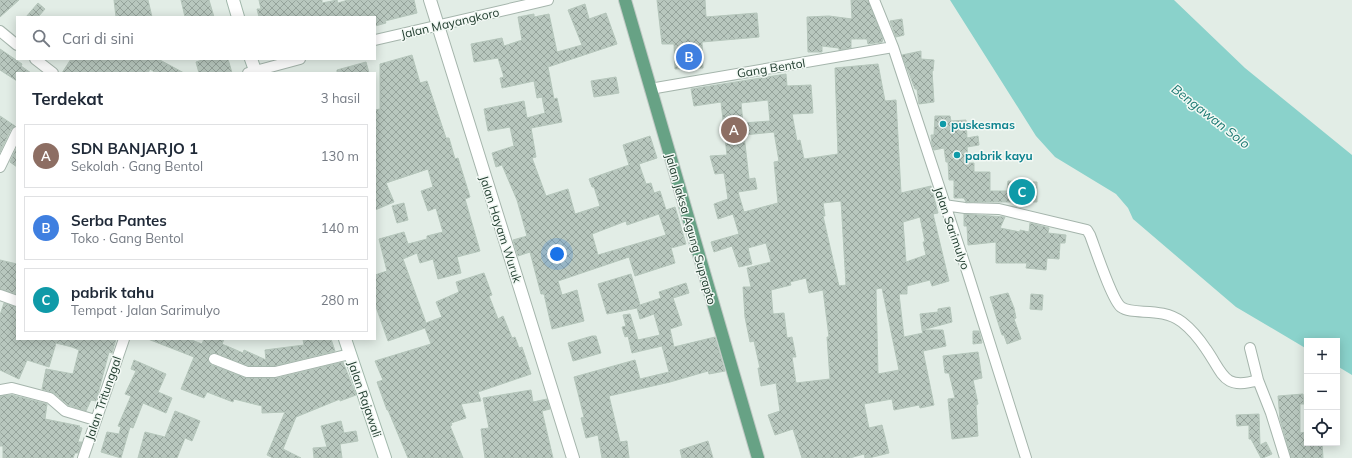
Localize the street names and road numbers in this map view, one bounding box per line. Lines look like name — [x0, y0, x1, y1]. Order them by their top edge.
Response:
street label: Jalan Mayangkoro — [399, 4, 501, 42]
street label: Gang Bentol — [736, 55, 806, 81]
street label: Jalan Jaksa Agung Suprapto — [662, 152, 720, 306]
street label: Jalan Hayam Wuruk — [477, 173, 526, 285]
street label: Jalan Sarimulyo — [931, 185, 973, 272]
street label: Jalan Tritunggal — [82, 354, 124, 442]
street label: Jalan Rajawali — [345, 359, 385, 439]

